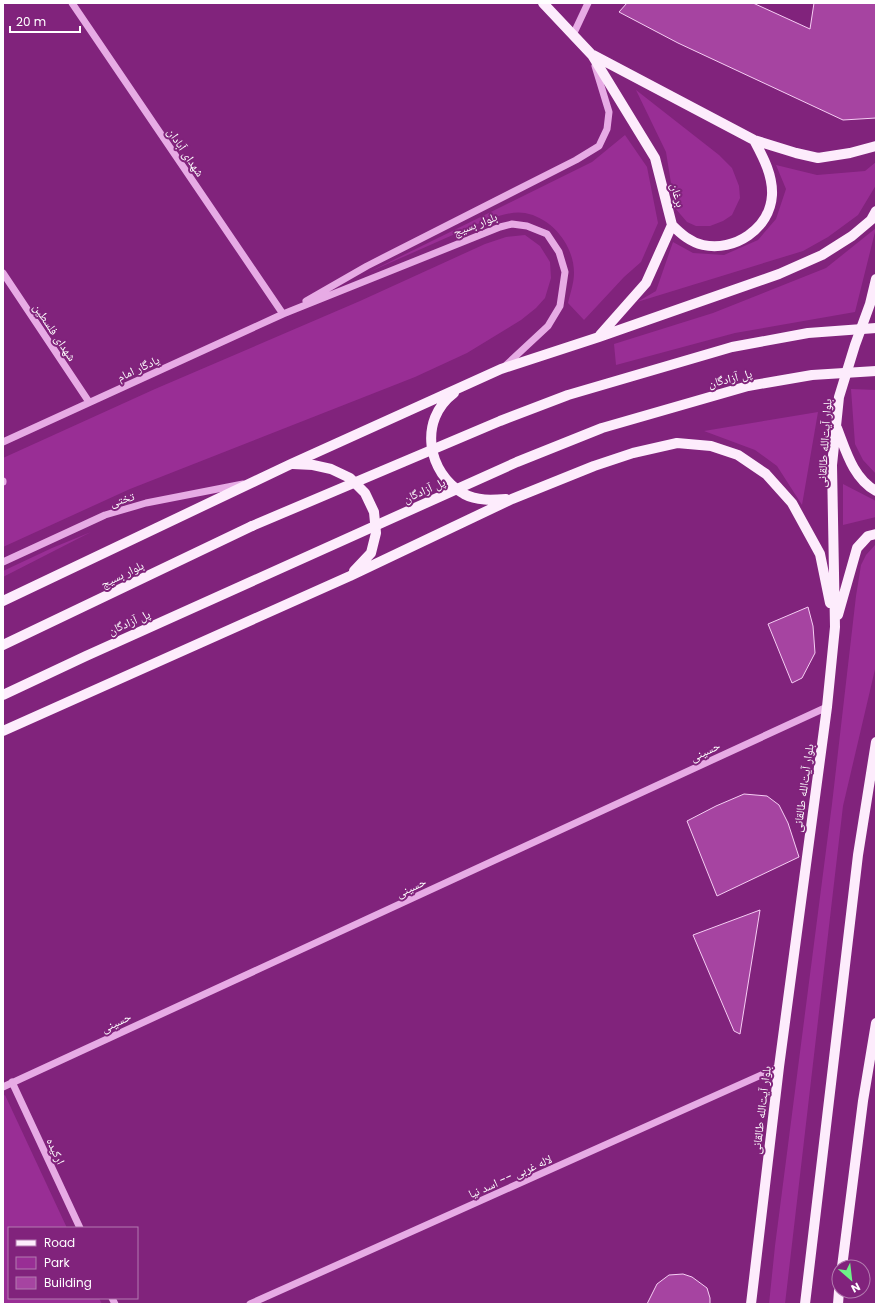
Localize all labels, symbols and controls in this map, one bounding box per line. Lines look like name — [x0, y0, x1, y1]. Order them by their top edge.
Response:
scale bar — [10, 8, 80, 34]
text: 20 m — [16, 13, 46, 30]
street label: شهدای آبادان — [163, 124, 209, 180]
street label: برغان — [667, 181, 689, 209]
street label: بلوار بسیج — [450, 208, 500, 240]
street label: شهدای فلسطین — [29, 300, 81, 364]
street label: یادگار امام — [114, 351, 162, 385]
street label: پل آزادگان — [706, 364, 754, 392]
street label: بلوار آیت‌الله طالقانی — [812, 398, 836, 488]
street label: پل آزادگان — [400, 473, 448, 507]
street label: تختی — [108, 487, 137, 511]
street label: بلوار بسیج — [98, 556, 146, 592]
street label: پل آزادگان — [105, 605, 153, 639]
street label: حسینی — [687, 736, 723, 765]
street label: بلوار آیت‌الله طالقانی — [788, 743, 818, 833]
street label: حسینی — [393, 872, 429, 901]
street label: حسینی — [98, 1007, 134, 1036]
street label: بلوار آیت‌الله طالقانی — [747, 1065, 775, 1155]
street label: ارکیده — [43, 1135, 70, 1167]
street label: لاله غربی -- اسد نیا — [466, 1150, 554, 1202]
legend — [8, 1227, 138, 1299]
text: Road — [44, 1234, 75, 1251]
text: Park — [44, 1254, 71, 1271]
north arrow — [831, 1259, 871, 1299]
text: Building — [44, 1274, 92, 1291]
text: N — [848, 1279, 863, 1297]

